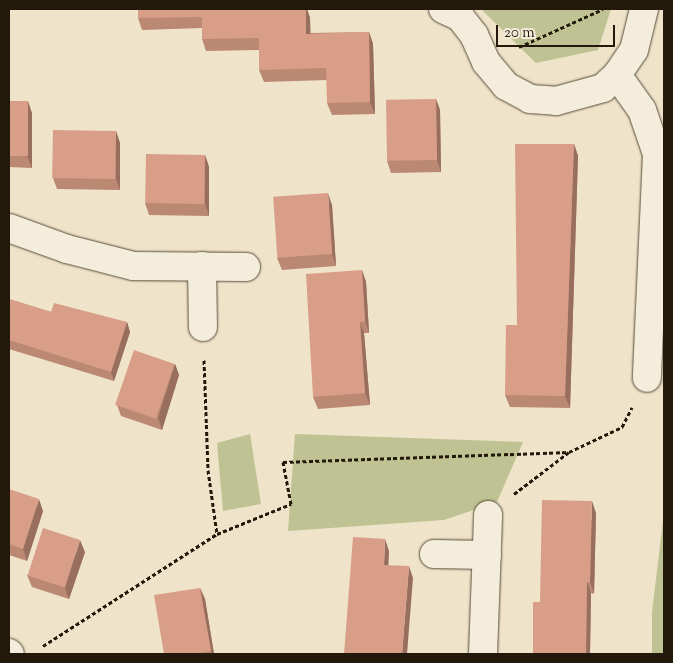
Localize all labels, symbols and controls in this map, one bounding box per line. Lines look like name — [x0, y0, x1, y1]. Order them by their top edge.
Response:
scale bar — [498, 15, 617, 47]
text: 20 m — [504, 23, 535, 44]

